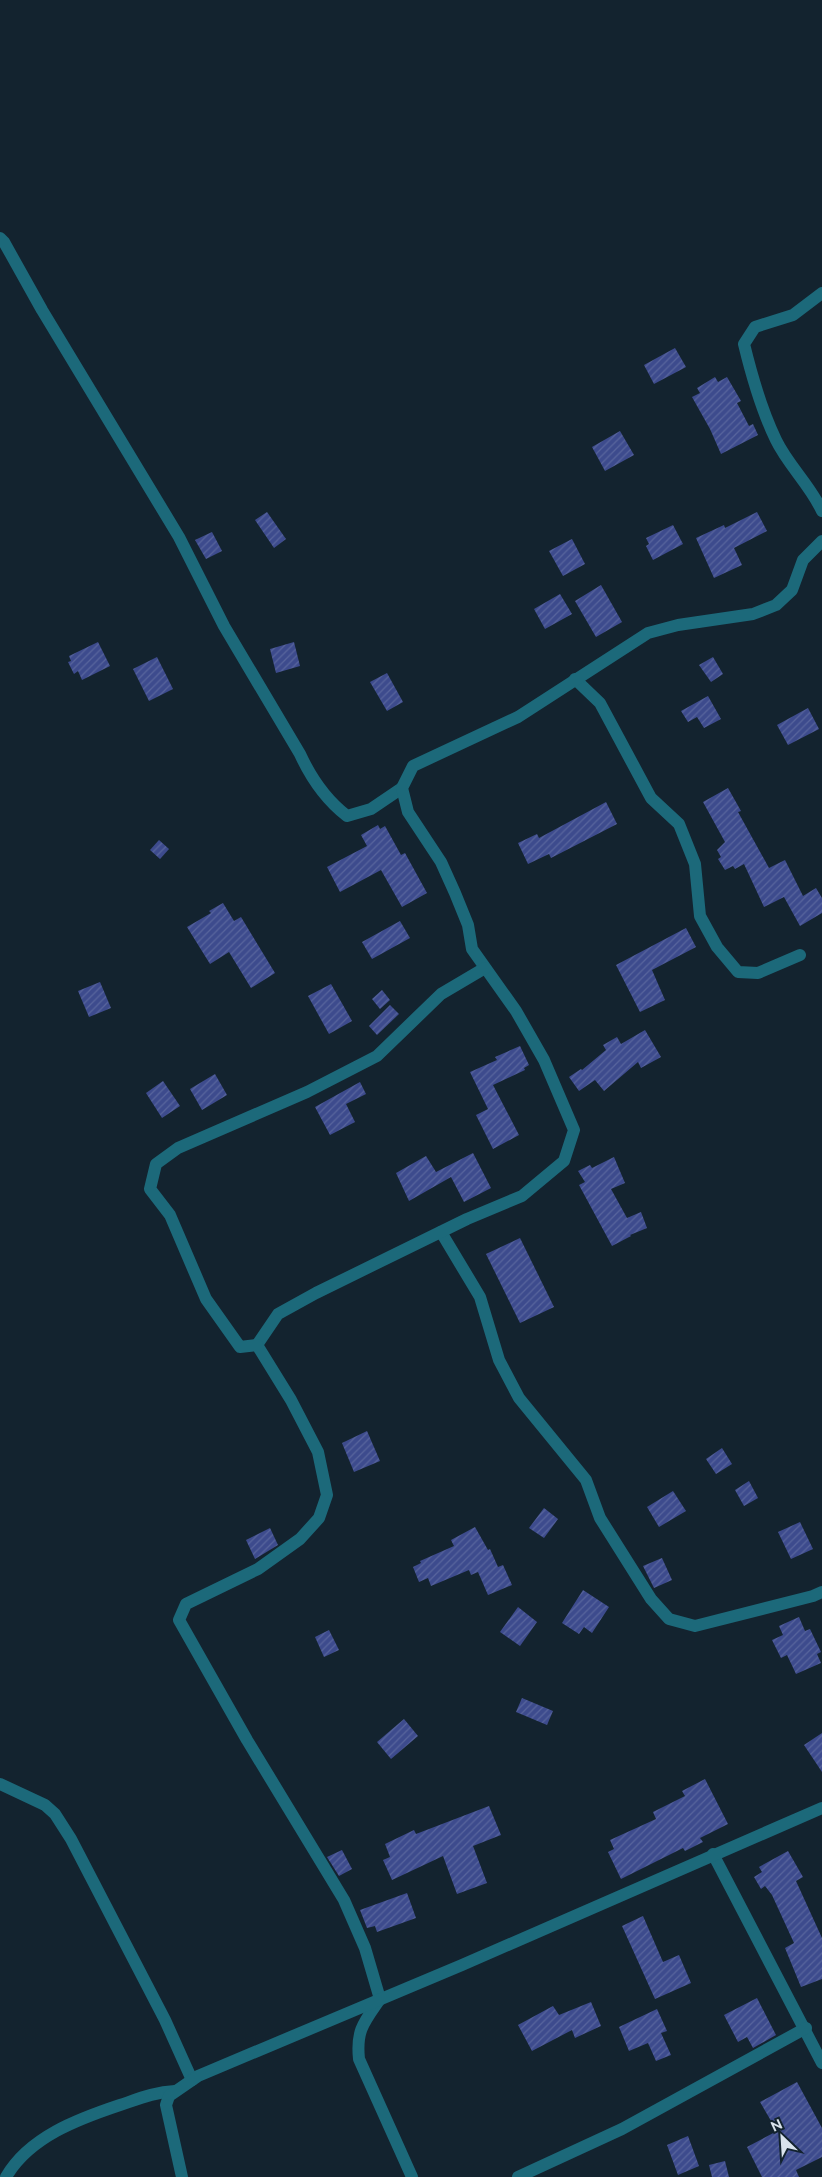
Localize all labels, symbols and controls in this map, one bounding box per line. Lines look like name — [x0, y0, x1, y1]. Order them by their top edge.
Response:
north arrow — [757, 2112, 807, 2162]
text: N — [768, 2116, 785, 2135]

